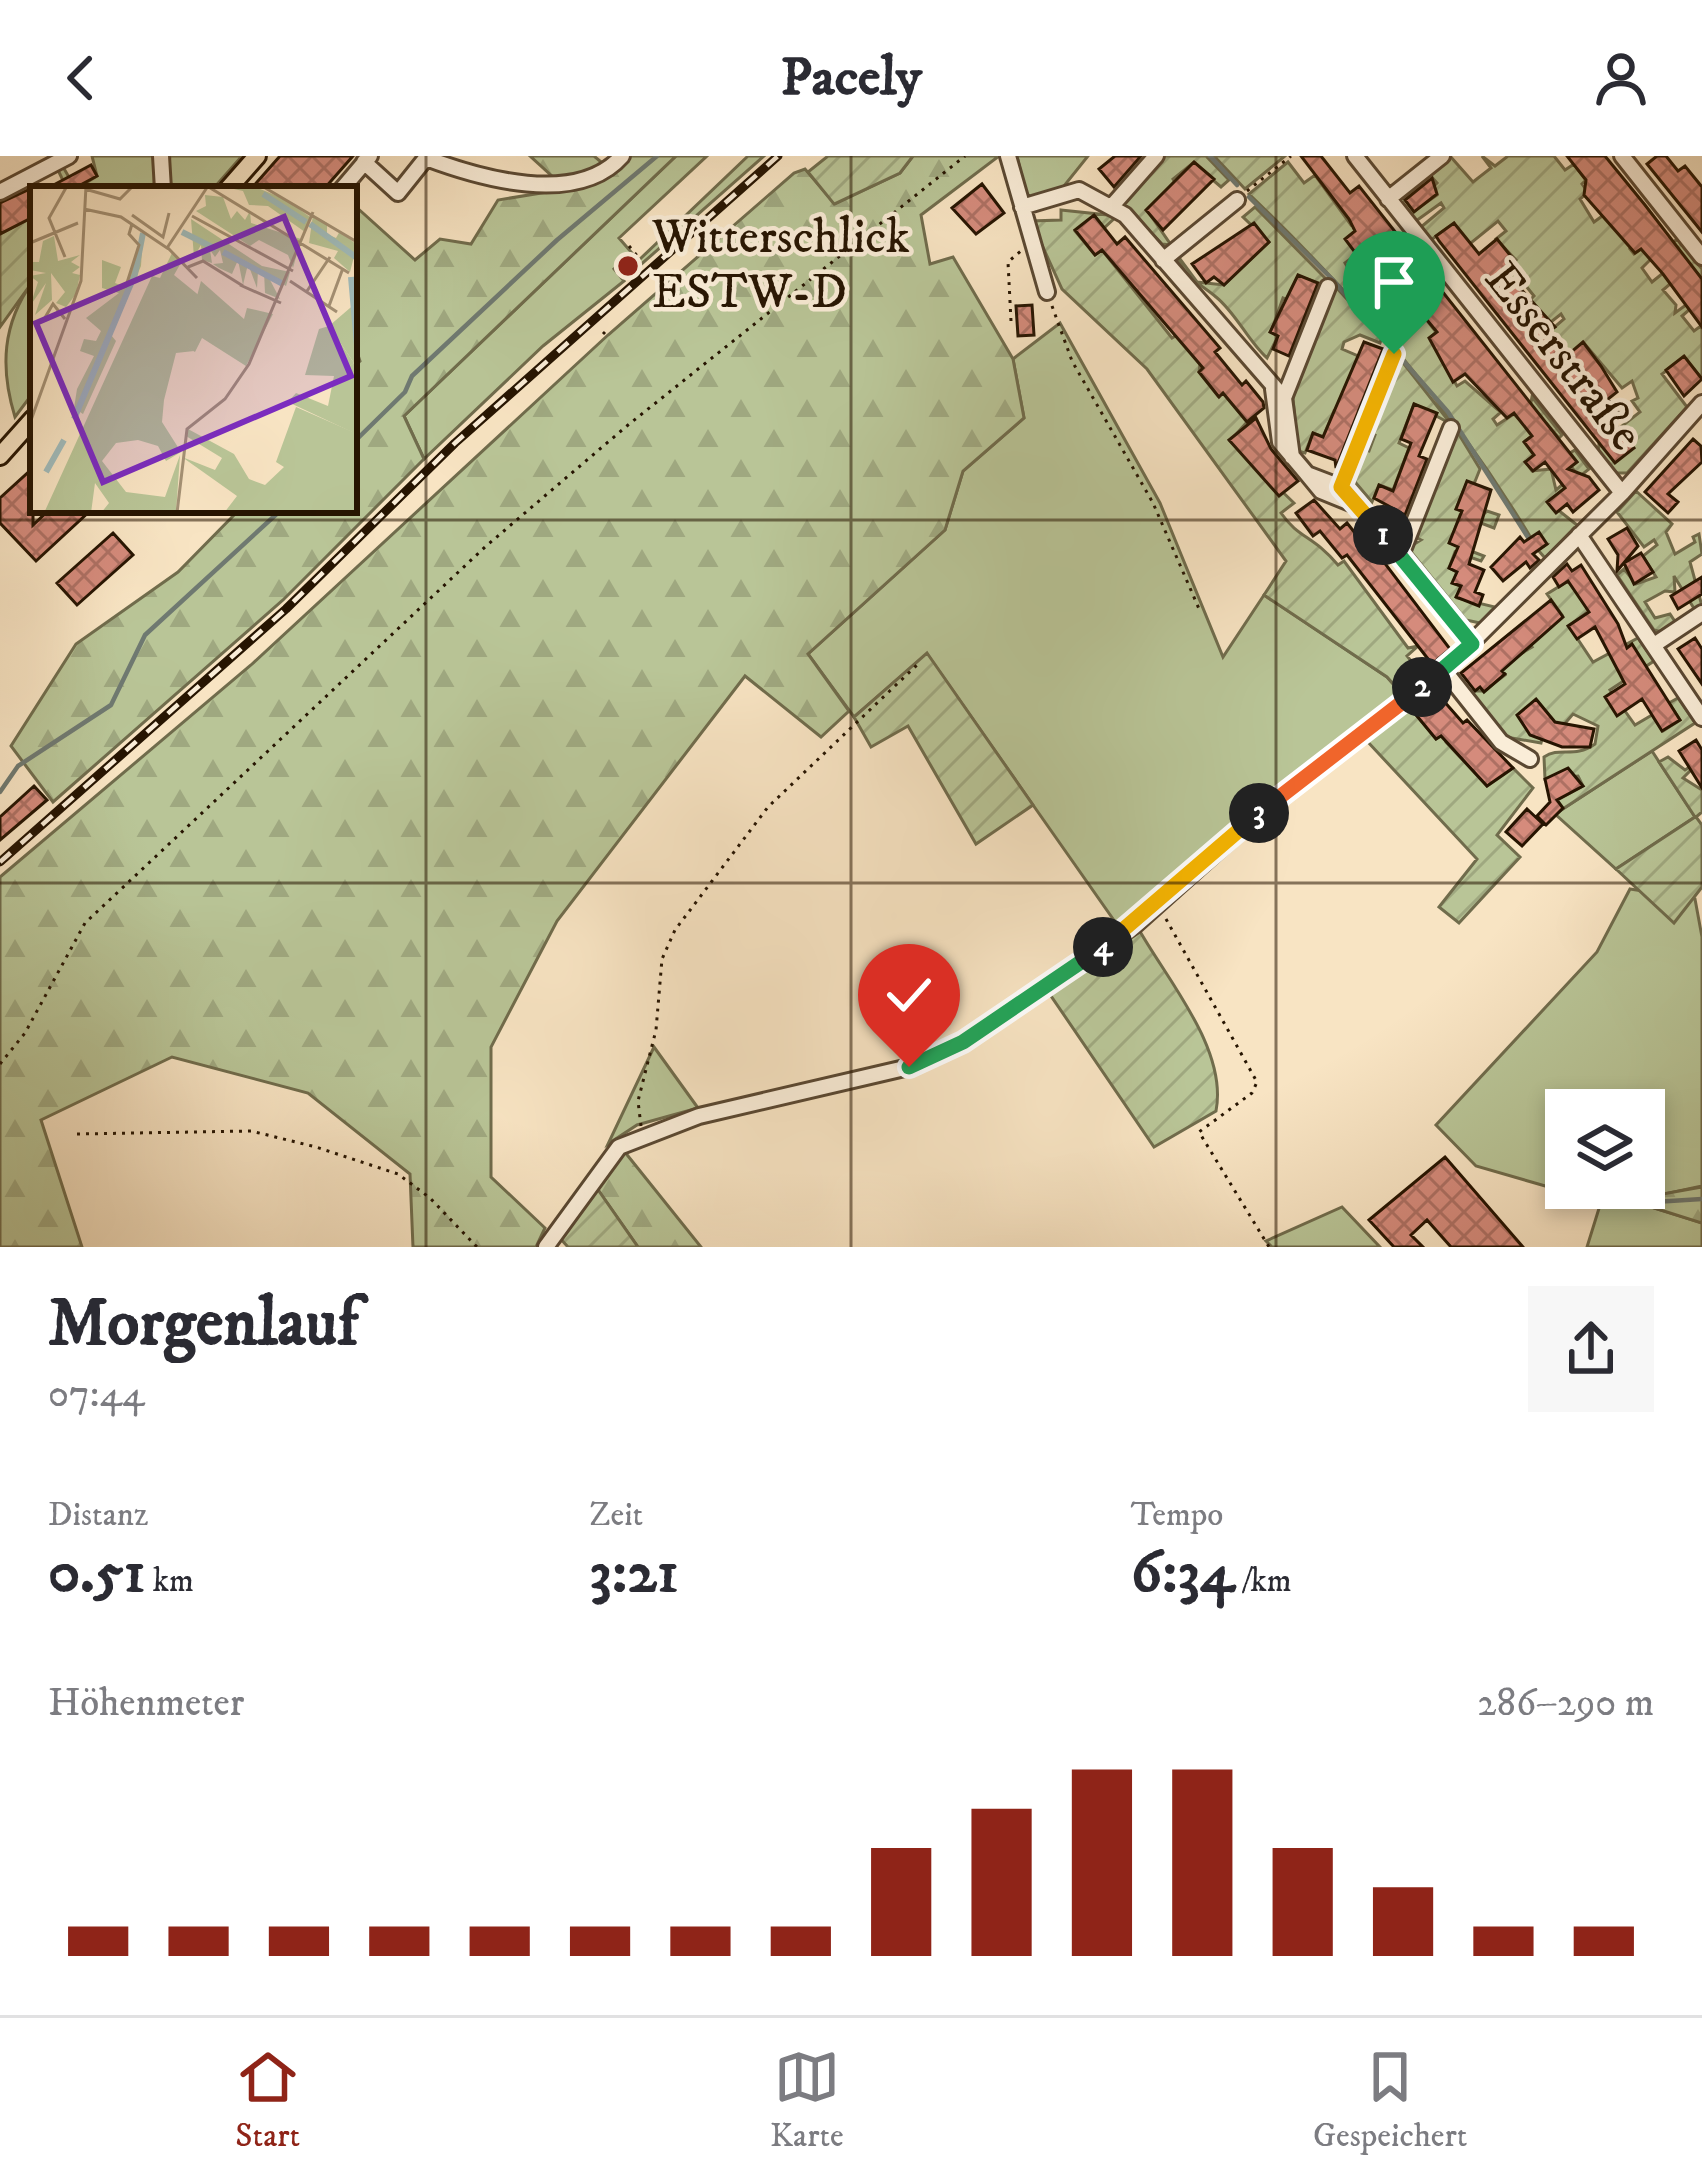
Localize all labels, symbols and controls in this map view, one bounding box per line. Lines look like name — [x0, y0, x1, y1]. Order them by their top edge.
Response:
icon: back — [48, 45, 114, 111]
text: Pacely — [780, 45, 922, 112]
icon: person — [1588, 45, 1654, 111]
inset map — [30, 186, 357, 513]
place label: Witterschlick ESTW-D — [651, 208, 910, 323]
pin — [1343, 231, 1445, 354]
icon: arrive — [1361, 249, 1427, 315]
street label: Esserstraße — [1471, 251, 1655, 463]
marker: Witterschlick ESTW-D — [615, 253, 641, 279]
pin: 1 — [1353, 505, 1413, 565]
text: 1 — [1377, 514, 1389, 555]
pin: 2 — [1392, 657, 1452, 717]
text: 2 — [1414, 666, 1430, 707]
pin: 3 — [1229, 783, 1289, 843]
text: 3 — [1253, 792, 1265, 833]
pin: 4 — [1073, 917, 1133, 977]
text: 4 — [1094, 926, 1113, 967]
pin — [858, 944, 960, 1067]
icon: check — [876, 962, 942, 1028]
map controls — [1545, 1089, 1665, 1209]
button: layers — [1545, 1089, 1665, 1209]
text: Morgenlauf — [48, 1284, 358, 1366]
button: share — [1528, 1286, 1654, 1412]
text: 07:44 — [48, 1370, 145, 1419]
text: Distanz — [48, 1495, 148, 1536]
text: Zeit — [589, 1495, 643, 1536]
text: Tempo — [1131, 1495, 1223, 1536]
text: 0.51 — [48, 1536, 146, 1611]
text: 3:21 — [589, 1536, 679, 1611]
text: 6:34 — [1131, 1536, 1234, 1611]
text: km — [146, 1561, 194, 1602]
text: /km — [1234, 1561, 1292, 1602]
text: Höhenmeter — [48, 1679, 244, 1728]
text: 286–290 m — [1477, 1679, 1654, 1728]
tab: Start — [235, 2044, 301, 2157]
tab: Karte — [770, 2044, 844, 2157]
tab: Gespeichert — [1313, 2044, 1467, 2157]

